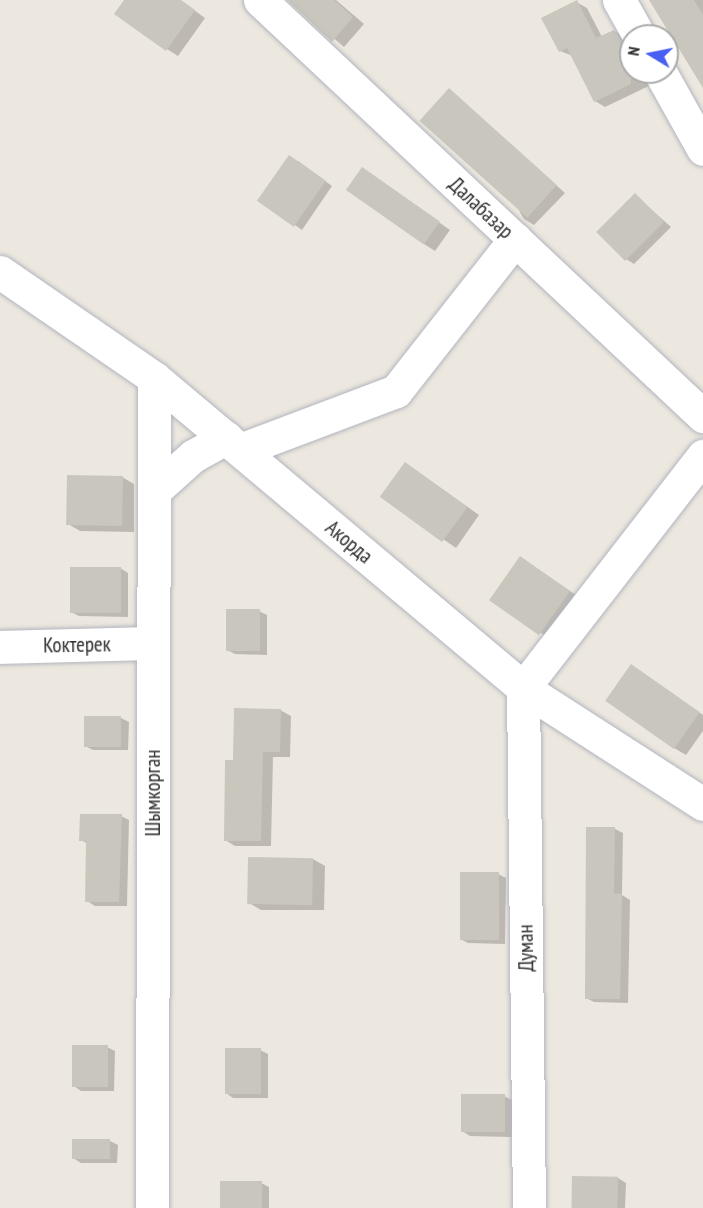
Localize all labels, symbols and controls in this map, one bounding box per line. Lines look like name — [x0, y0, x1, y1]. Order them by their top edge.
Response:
north arrow — [619, 24, 679, 84]
text: N — [623, 45, 644, 57]
street label: Далабазар — [443, 172, 519, 244]
street label: Акорда — [320, 515, 378, 569]
street label: Коктерек — [43, 632, 111, 658]
street label: Шымкорган — [140, 750, 166, 836]
street label: Думан — [513, 924, 539, 972]

